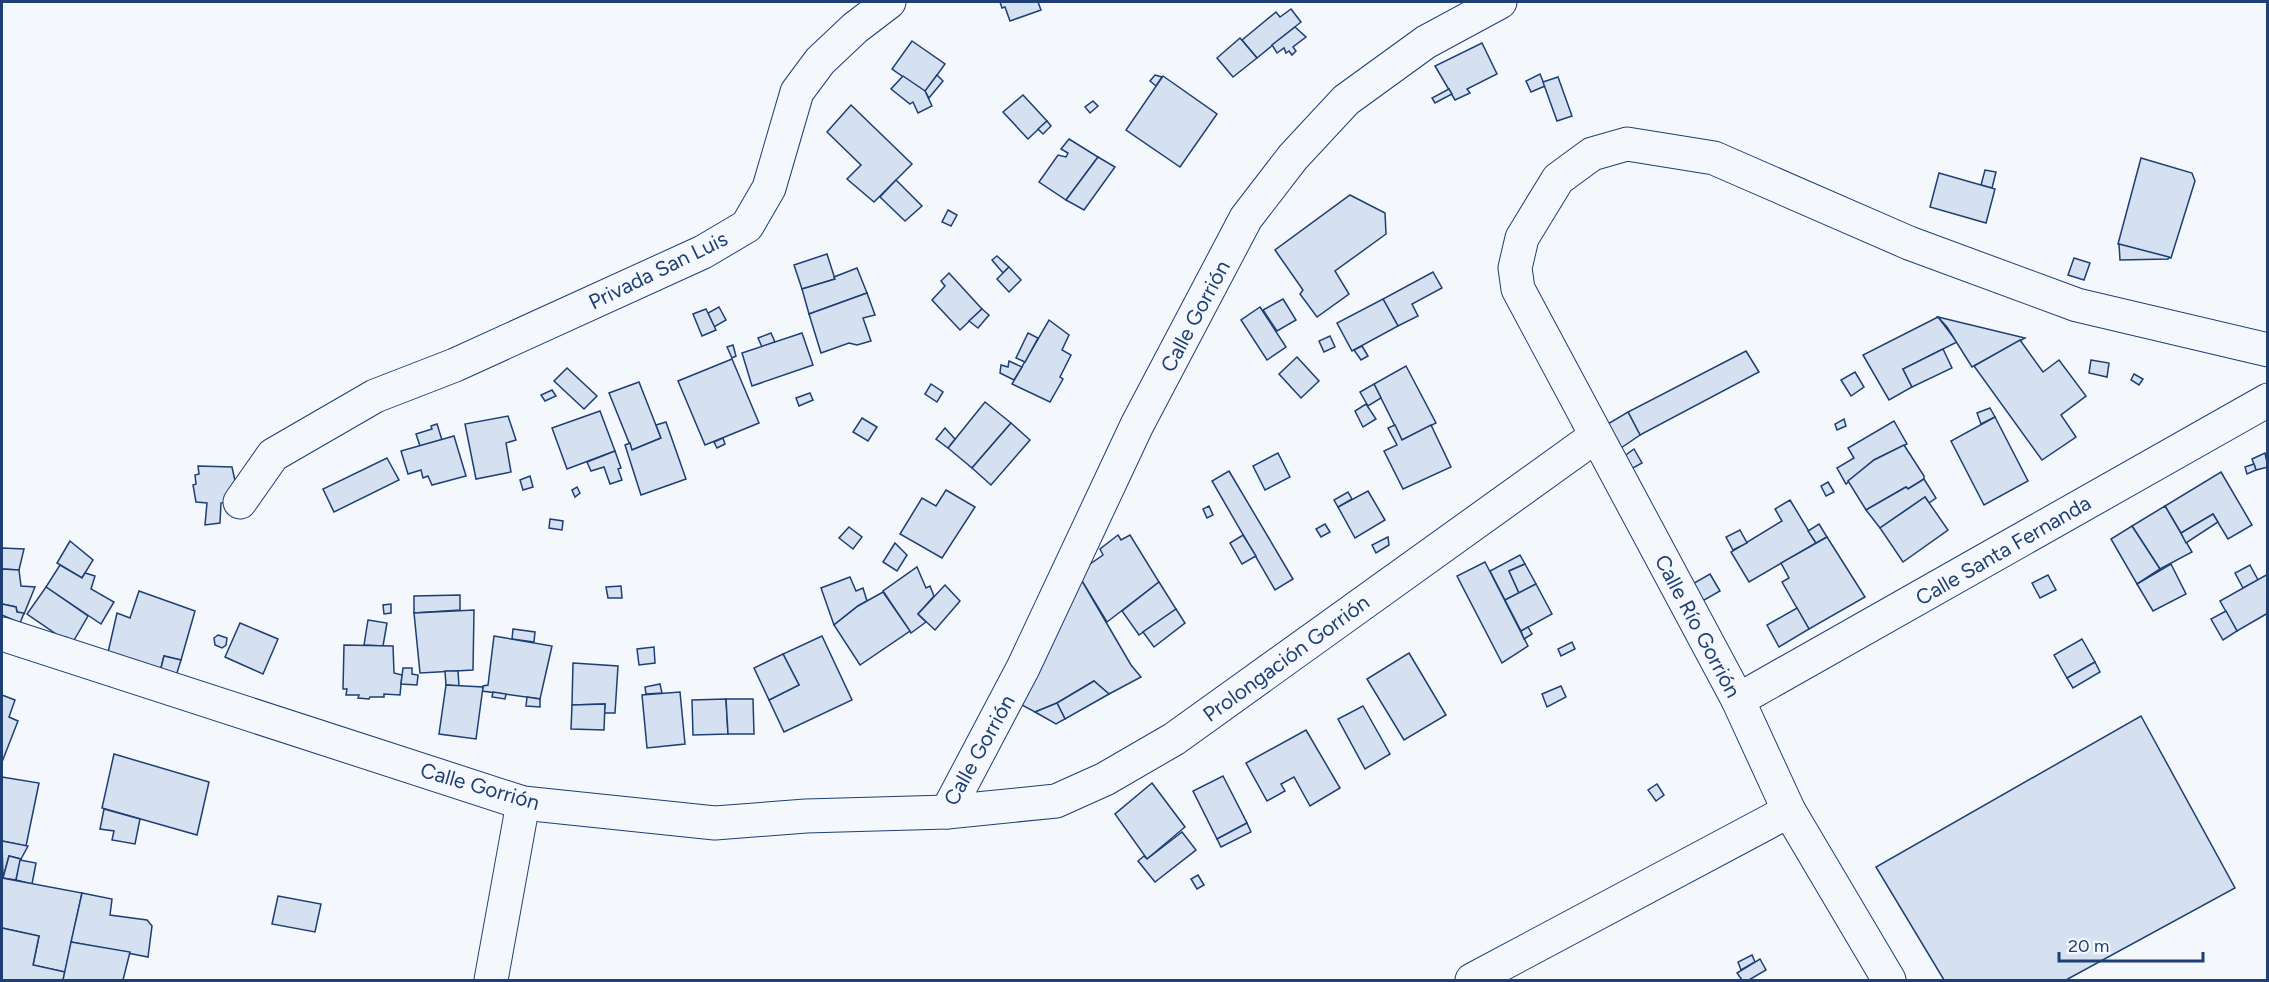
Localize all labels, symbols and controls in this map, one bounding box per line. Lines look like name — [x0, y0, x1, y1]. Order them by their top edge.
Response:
street label: Privada San Luis — [584, 226, 732, 314]
street label: Calle Gorrión — [1155, 256, 1235, 376]
street label: Calle Santa Fernanda — [1911, 490, 2095, 610]
street label: Calle Río Gorrión — [1650, 550, 1746, 702]
street label: Prolongación Gorrión — [1198, 589, 1374, 727]
street label: Calle Gorrión — [938, 690, 1020, 810]
street label: Calle Gorrión — [418, 757, 542, 815]
scale bar — [2059, 925, 2203, 963]
text: 20 m — [2068, 935, 2109, 957]

